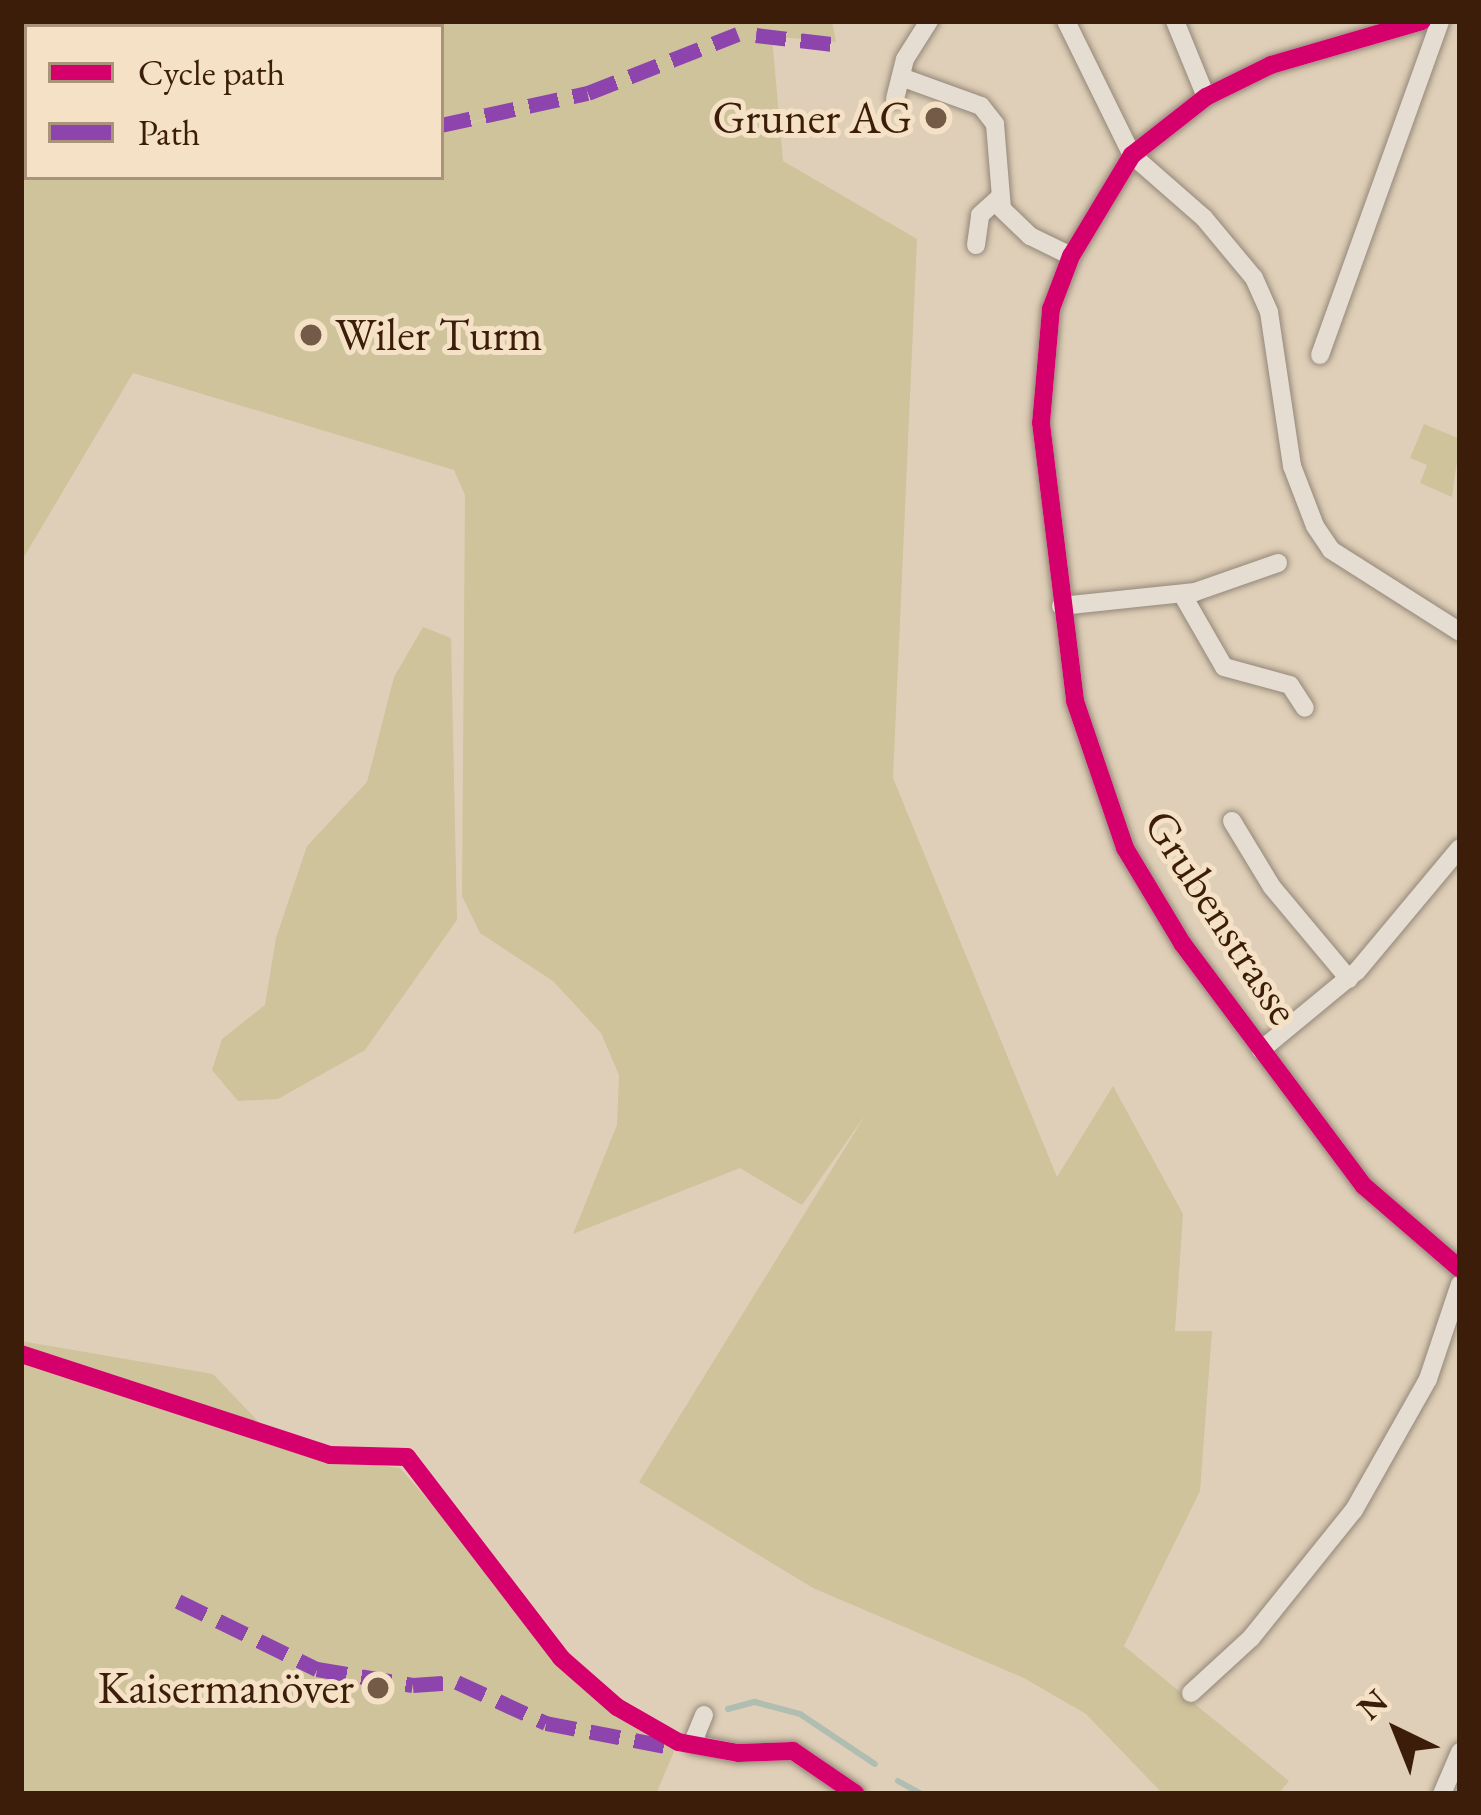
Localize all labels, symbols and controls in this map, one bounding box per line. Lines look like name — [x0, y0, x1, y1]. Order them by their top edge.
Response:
legend — [24, 24, 444, 180]
text: Cycle path — [138, 49, 285, 96]
place label: Gruner AG — [713, 91, 912, 145]
marker: Gruner AG — [923, 105, 949, 131]
text: Path — [138, 109, 200, 156]
place label: Wiler Turm — [335, 308, 543, 362]
marker: Wiler Turm — [298, 322, 324, 348]
street label: Grubenstrasse — [1133, 800, 1311, 1034]
place label: Kaisermanöver — [98, 1661, 354, 1715]
north arrow — [1337, 1671, 1457, 1791]
marker: Kaisermanöver — [365, 1675, 391, 1701]
text: N — [1348, 1679, 1397, 1729]

